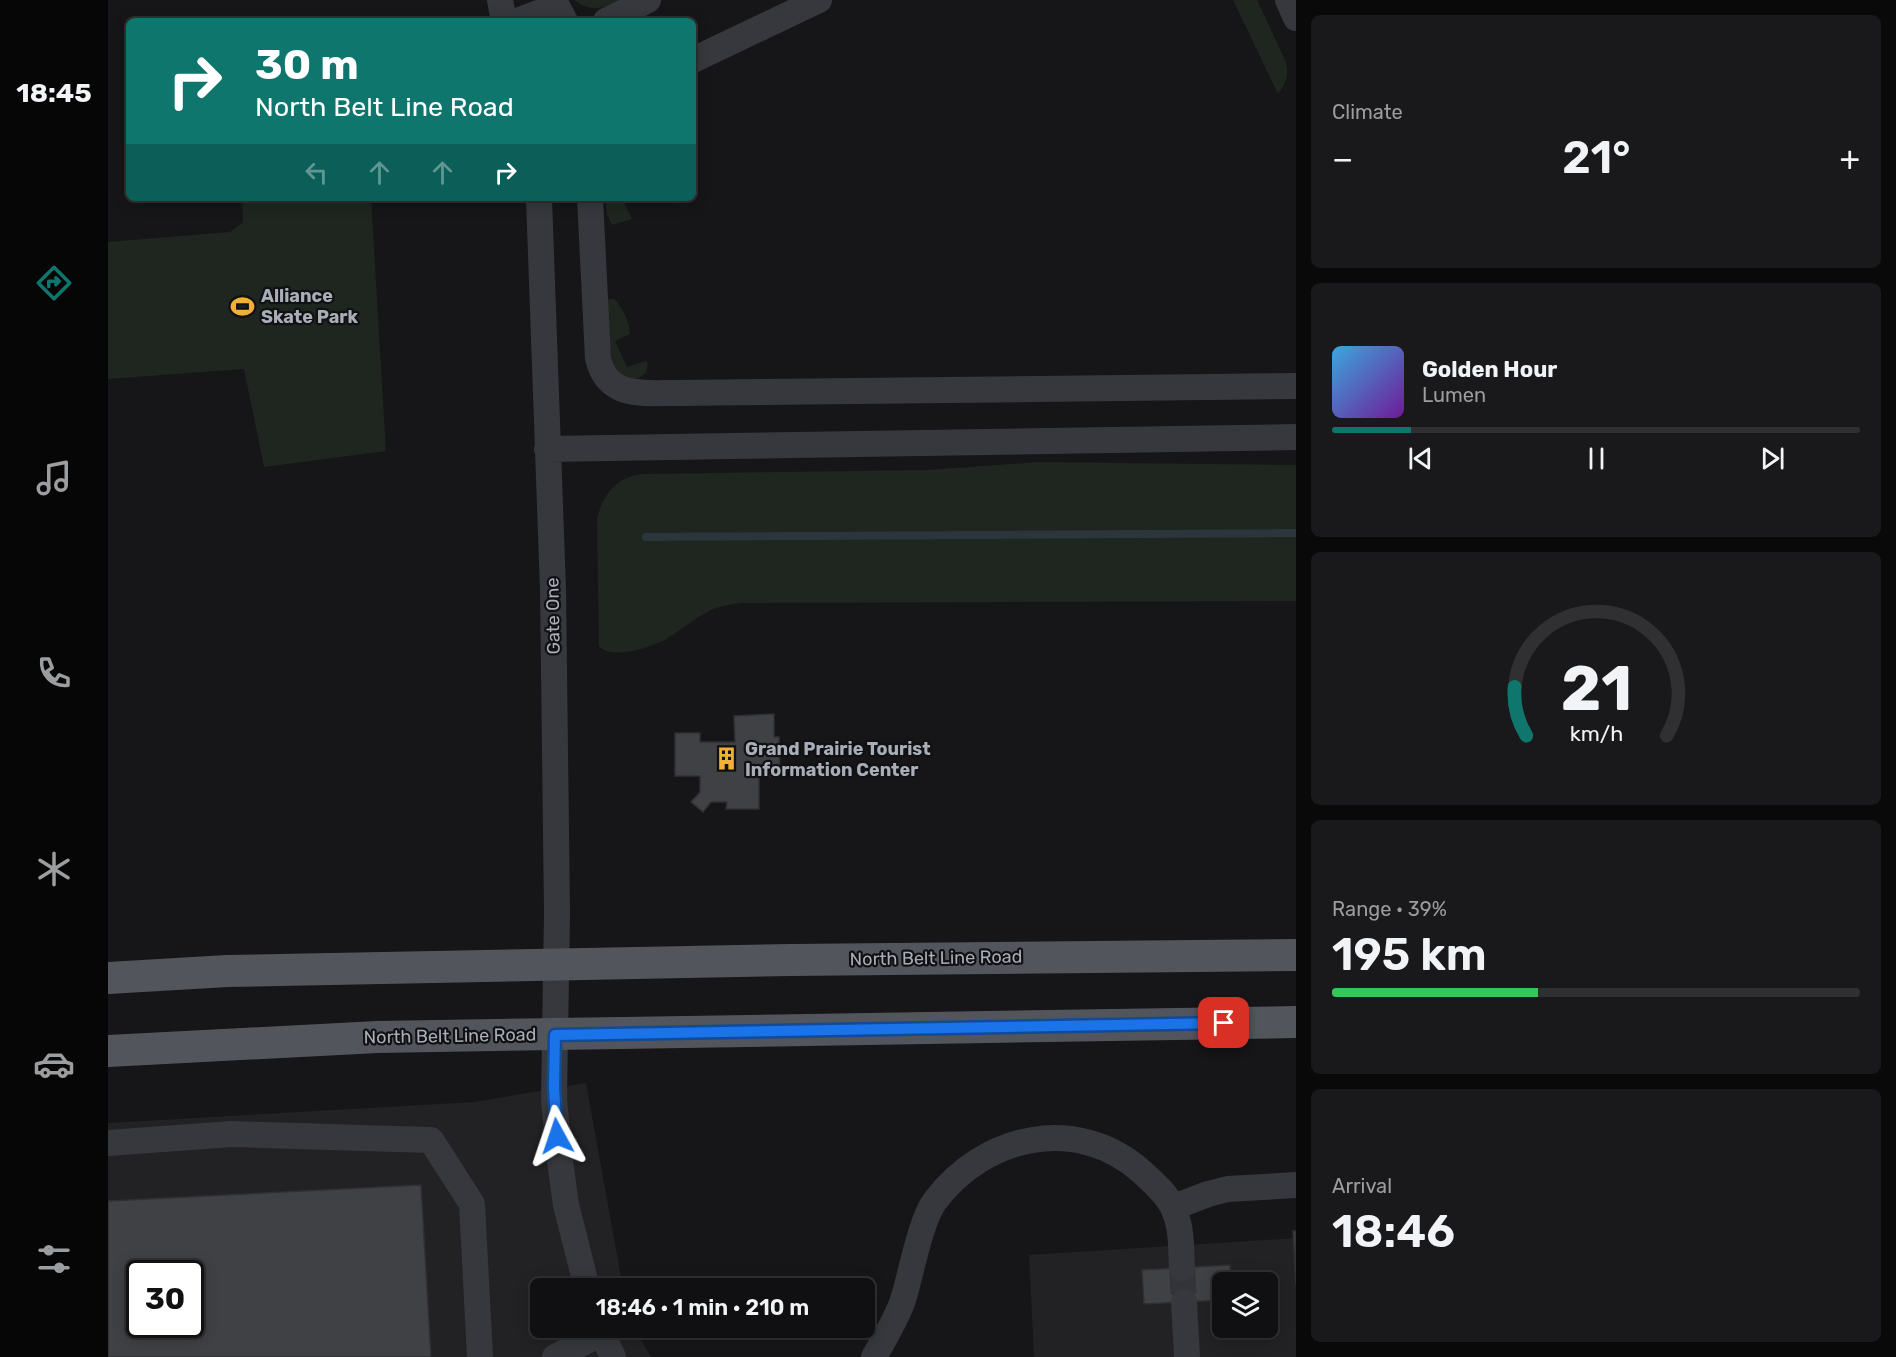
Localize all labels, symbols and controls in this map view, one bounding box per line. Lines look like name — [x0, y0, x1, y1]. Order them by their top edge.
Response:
text: 30 m — [255, 40, 359, 90]
icon: right — [156, 42, 234, 120]
text: 18:45 — [16, 77, 92, 109]
text: North Belt Line Road — [255, 91, 514, 123]
text: Climate — [1332, 100, 1403, 124]
text: 21° — [1562, 131, 1631, 184]
text: − — [1332, 139, 1353, 178]
text: + — [1839, 139, 1860, 178]
icon: left — [300, 156, 333, 189]
icon: ahead — [363, 156, 396, 189]
icon: ahead — [426, 156, 459, 189]
icon: right — [489, 156, 522, 189]
icon: directions — [33, 262, 75, 304]
place label: Alliance Skate Park — [261, 285, 358, 328]
sports icon: Alliance Skate Park — [230, 293, 256, 319]
text: Golden Hour — [1422, 356, 1557, 383]
text: Lumen — [1422, 383, 1486, 407]
icon: previous — [1404, 442, 1437, 475]
icon: pause — [1580, 442, 1613, 475]
icon: next — [1756, 442, 1789, 475]
icon: music — [33, 457, 75, 499]
street label: Gate One — [541, 577, 565, 655]
icon: phone — [33, 652, 75, 694]
text: 21 — [1560, 652, 1632, 726]
text: km/h — [1569, 721, 1623, 746]
place label: Grand Prairie Tourist Information Center — [745, 738, 931, 781]
building icon: Grand Prairie Tourist Information Center — [714, 746, 740, 772]
icon: climate — [33, 848, 75, 890]
text: Range · 39% — [1332, 897, 1447, 921]
text: 195 km — [1332, 928, 1487, 981]
street label: North Belt Line Road — [850, 945, 1022, 971]
pin — [1198, 997, 1249, 1048]
icon: arrive — [1207, 1006, 1240, 1039]
street label: North Belt Line Road — [364, 1023, 536, 1049]
icon: car — [33, 1043, 75, 1085]
position arrow — [525, 1104, 589, 1168]
text: Arrival — [1332, 1174, 1392, 1198]
text: 18:46 — [1332, 1205, 1455, 1258]
icon: filters — [33, 1238, 75, 1280]
speed limit sign: 30 — [126, 1260, 204, 1338]
map controls — [1212, 1272, 1278, 1338]
button: layers — [1212, 1272, 1278, 1338]
text: 18:46 · 1 min · 210 m — [596, 1294, 809, 1321]

